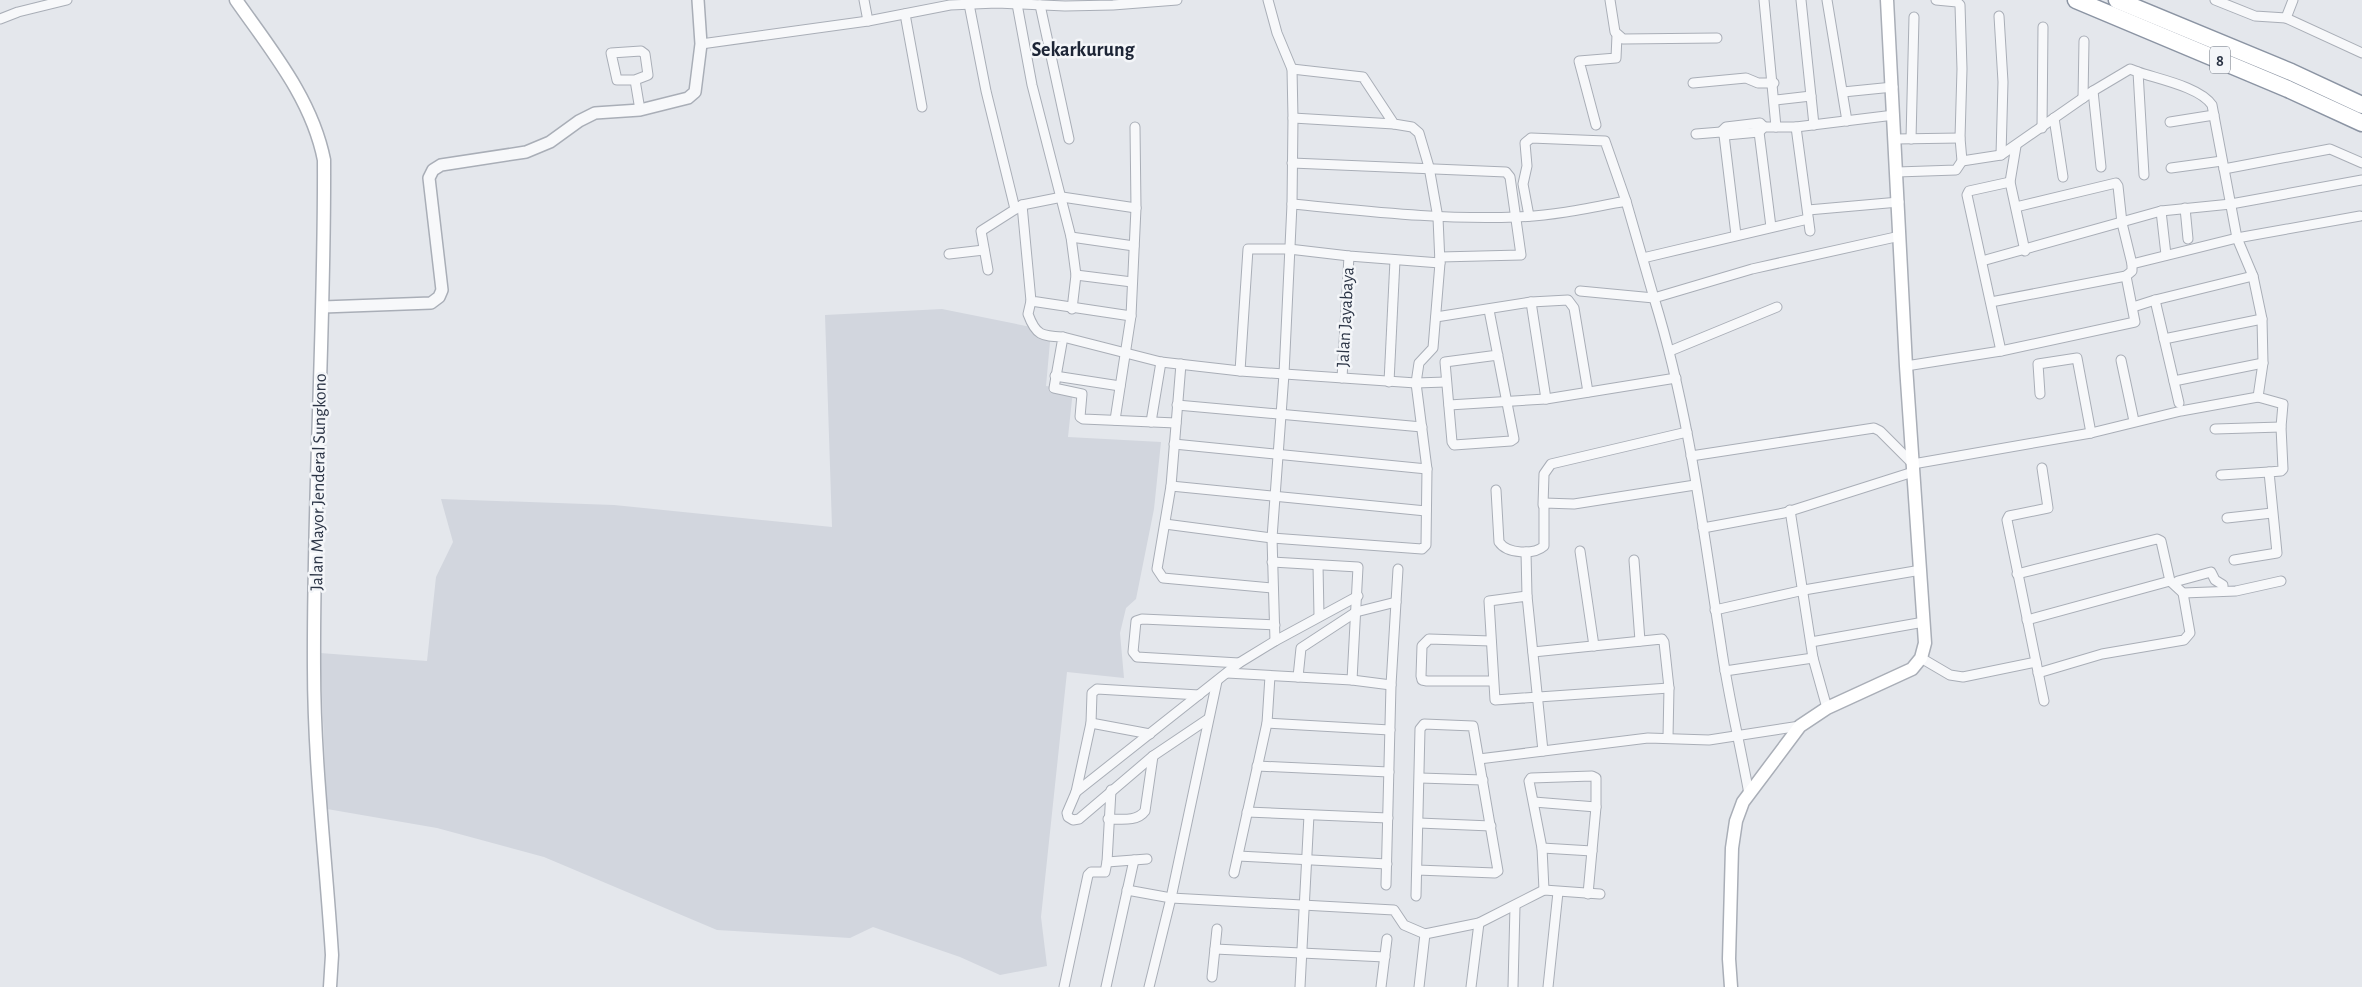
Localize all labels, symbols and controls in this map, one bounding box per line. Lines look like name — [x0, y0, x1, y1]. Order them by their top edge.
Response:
district label: Sekarkurung — [1031, 40, 1136, 60]
road number: 8 — [2210, 46, 2230, 74]
street label: Jalan Jayabaya — [1334, 266, 1358, 368]
street label: Jalan Mayor Jenderal Sungkono — [308, 373, 330, 591]

